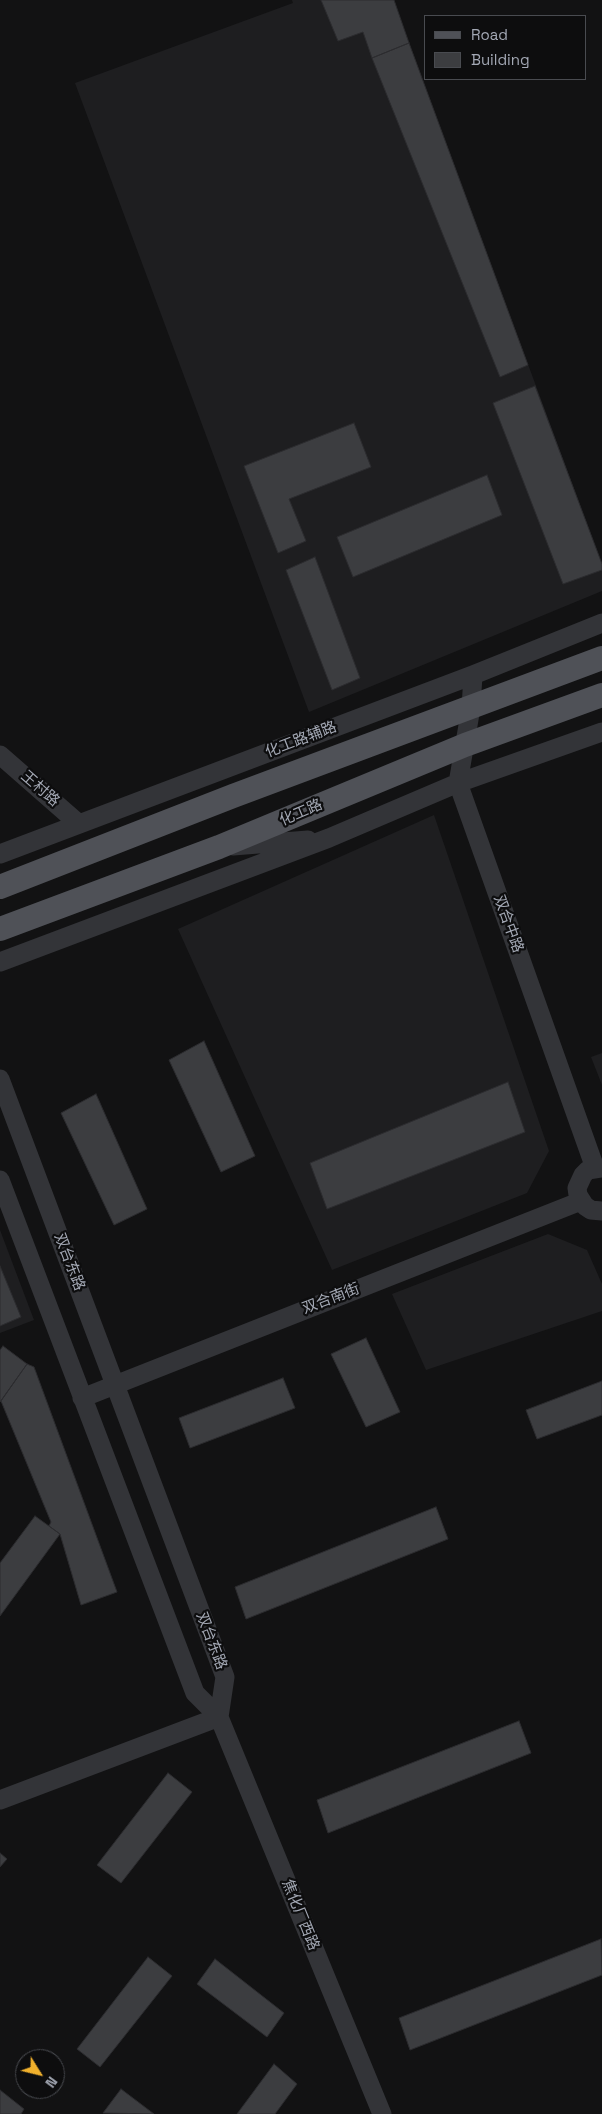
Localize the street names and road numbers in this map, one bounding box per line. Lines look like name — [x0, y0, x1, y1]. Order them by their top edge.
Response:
street label: 化工路辅路 — [263, 718, 339, 762]
street label: 王村路 — [17, 767, 63, 811]
street label: 化工路 — [277, 796, 325, 830]
street label: 双合中路 — [489, 893, 527, 955]
street label: 双台东路 — [50, 1231, 88, 1293]
street label: 双合南街 — [300, 1280, 362, 1318]
street label: 双台东路 — [192, 1610, 230, 1672]
street label: 焦化厂西路 — [278, 1877, 322, 1953]

